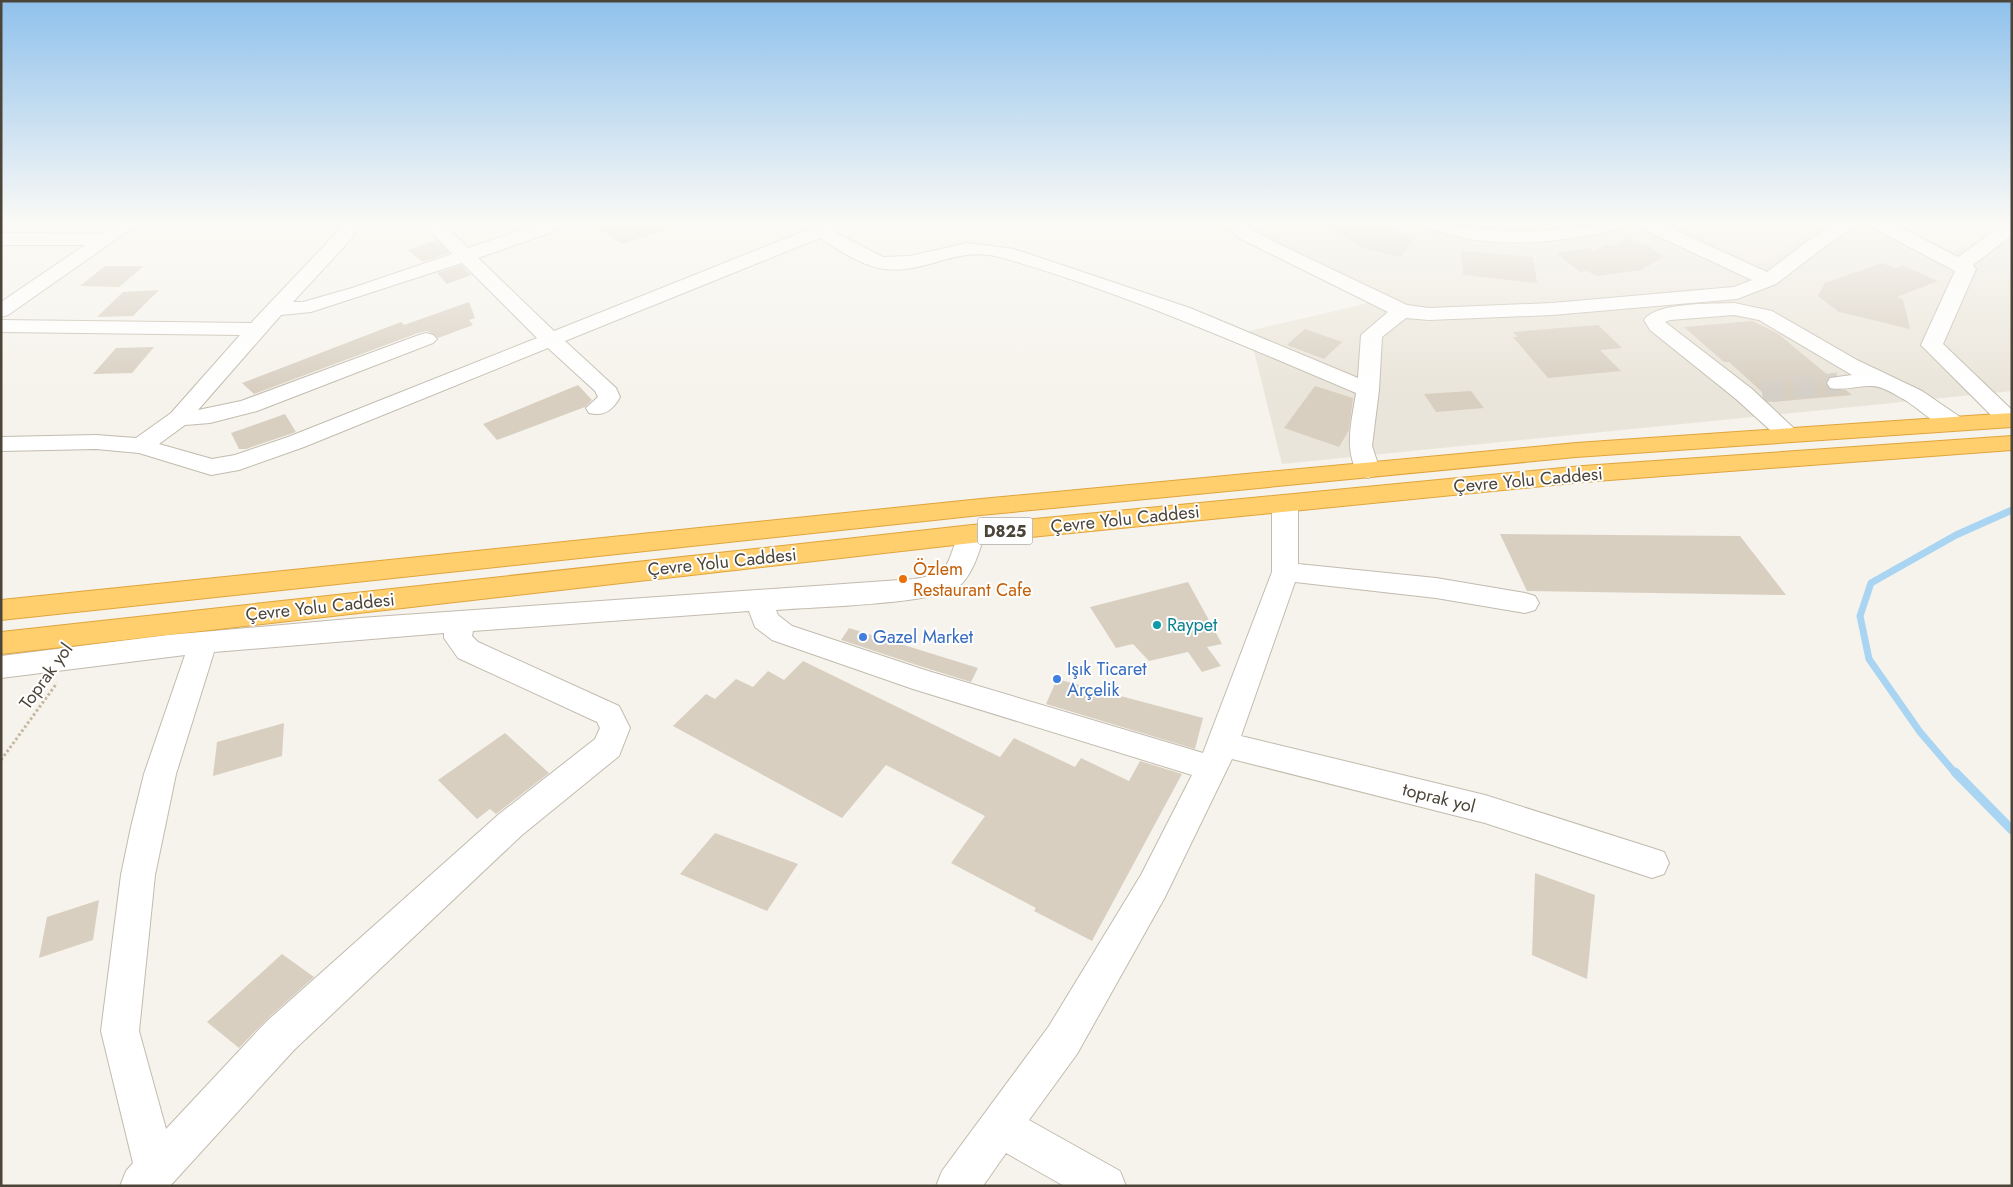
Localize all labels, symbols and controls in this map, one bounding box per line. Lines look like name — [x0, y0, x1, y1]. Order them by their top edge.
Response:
street label: Çevre Yolu Caddesi — [1452, 461, 1604, 499]
street label: Çevre Yolu Caddesi — [1049, 498, 1201, 540]
road number: D825 — [978, 518, 1032, 544]
street label: Çevre Yolu Caddesi — [646, 541, 798, 583]
place label: Özlem Restaurant Cafe — [913, 556, 1031, 603]
marker: Özlem Restaurant Cafe — [897, 573, 909, 585]
street label: Çevre Yolu Caddesi — [244, 586, 396, 628]
place label: Raypet — [1167, 612, 1218, 638]
marker: Raypet — [1151, 619, 1163, 631]
place label: Gazel Market — [873, 624, 974, 650]
marker: Gazel Market — [857, 631, 869, 643]
street label: Toprak yol — [13, 637, 79, 715]
place label: Işık Ticaret Arçelik — [1067, 656, 1147, 703]
marker: Işık Ticaret Arçelik — [1051, 673, 1063, 685]
street label: toprak yol — [1400, 776, 1478, 820]

